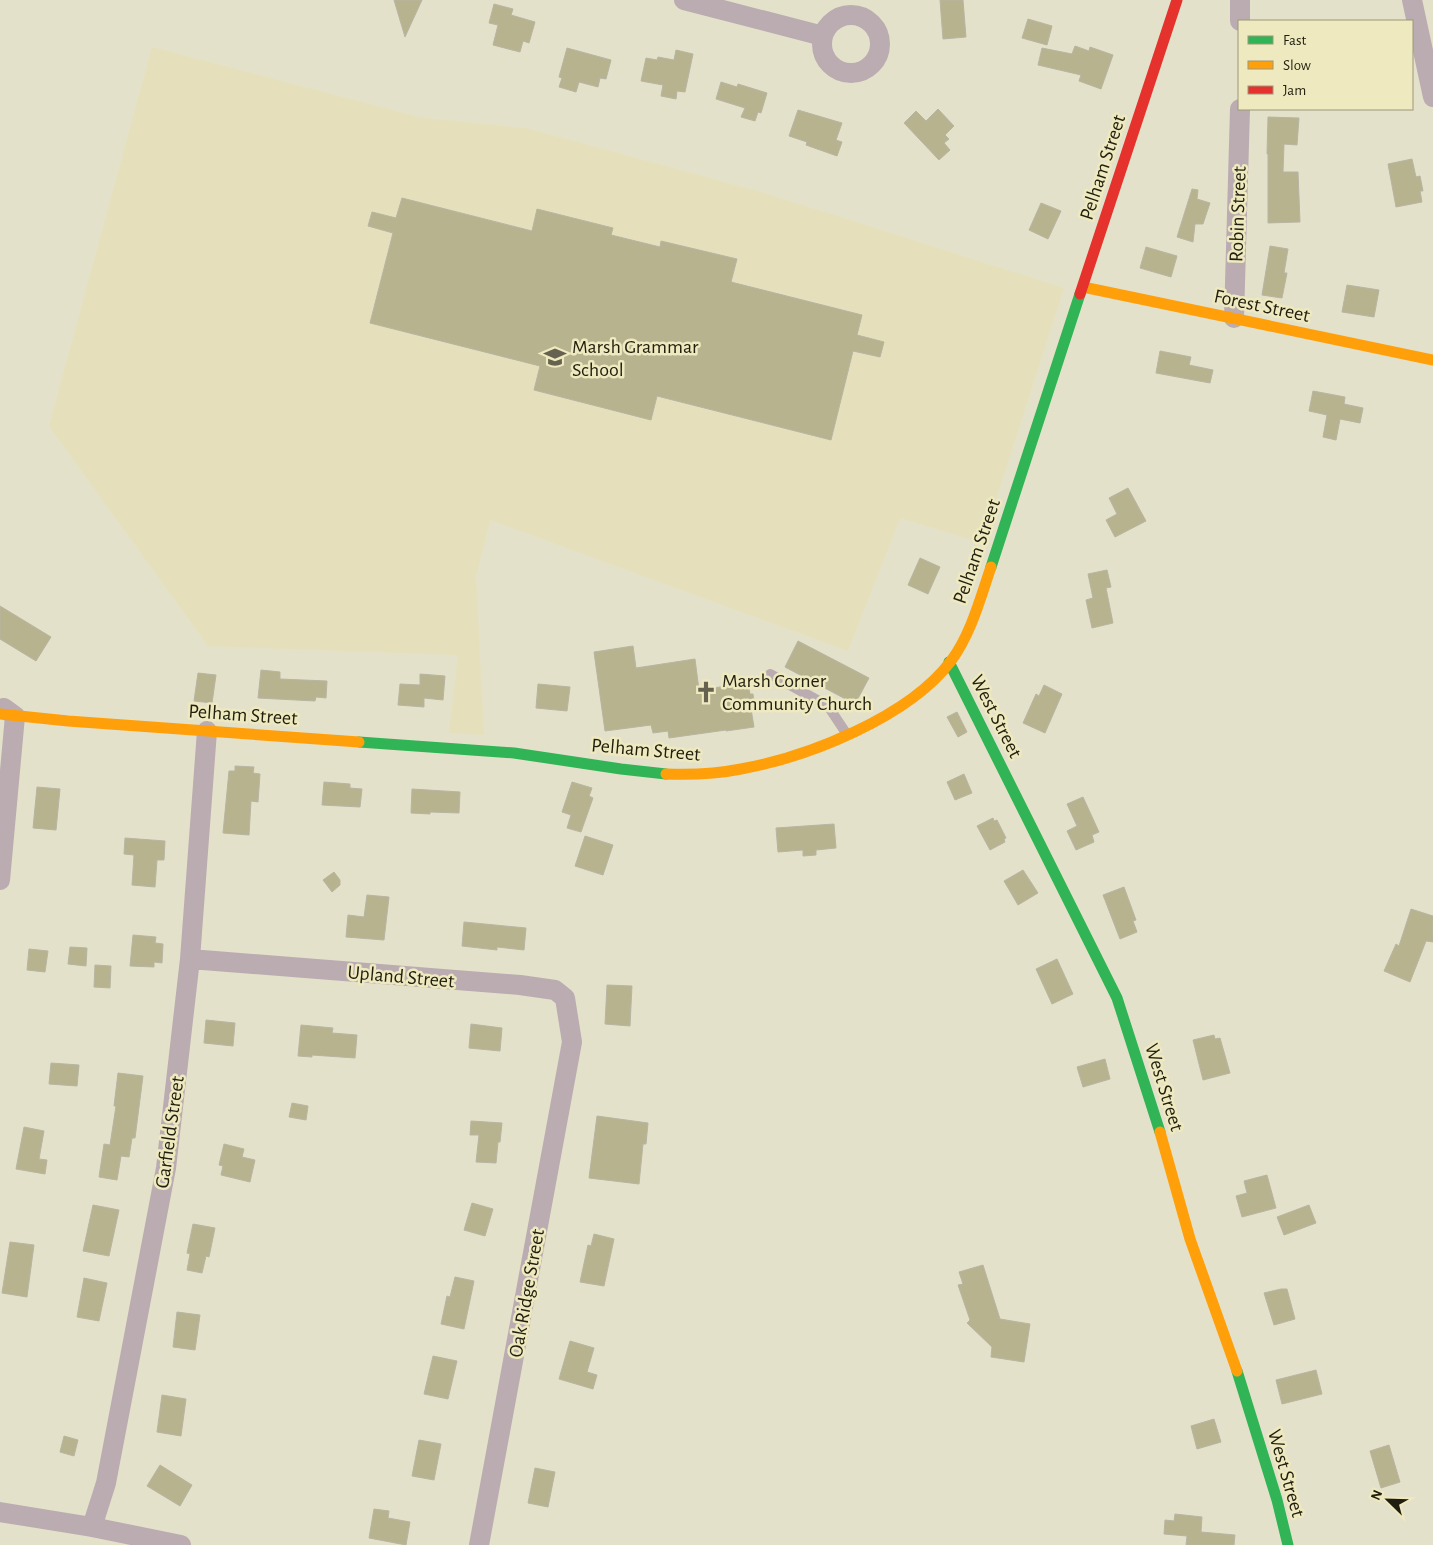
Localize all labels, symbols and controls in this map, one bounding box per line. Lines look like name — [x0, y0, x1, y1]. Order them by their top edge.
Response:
legend — [1238, 20, 1413, 110]
text: Fast — [1283, 33, 1307, 48]
text: Slow — [1283, 58, 1311, 73]
text: Jam — [1283, 83, 1306, 98]
street label: Pelham Street — [1077, 112, 1130, 222]
street label: Robin Street — [1226, 165, 1250, 262]
street label: Forest Street — [1212, 286, 1312, 326]
place label: Marsh Grammar School — [572, 337, 699, 380]
school or university icon: Marsh Grammar School — [542, 344, 568, 370]
street label: Pelham Street — [950, 496, 1004, 606]
place label: Marsh Corner Community Church — [722, 671, 872, 714]
street label: West Street — [967, 672, 1026, 762]
church icon: Marsh Corner Community Church — [693, 679, 719, 705]
street label: Pelham Street — [188, 701, 299, 729]
street label: Pelham Street — [590, 735, 702, 765]
street label: Upland Street — [347, 962, 456, 992]
street label: West Street — [1141, 1041, 1187, 1134]
street label: Garfield Street — [152, 1074, 188, 1190]
street label: Oak Ridge Street — [506, 1227, 548, 1359]
street label: West Street — [1264, 1427, 1308, 1520]
north arrow — [1363, 1475, 1413, 1525]
text: N — [1369, 1488, 1385, 1503]

